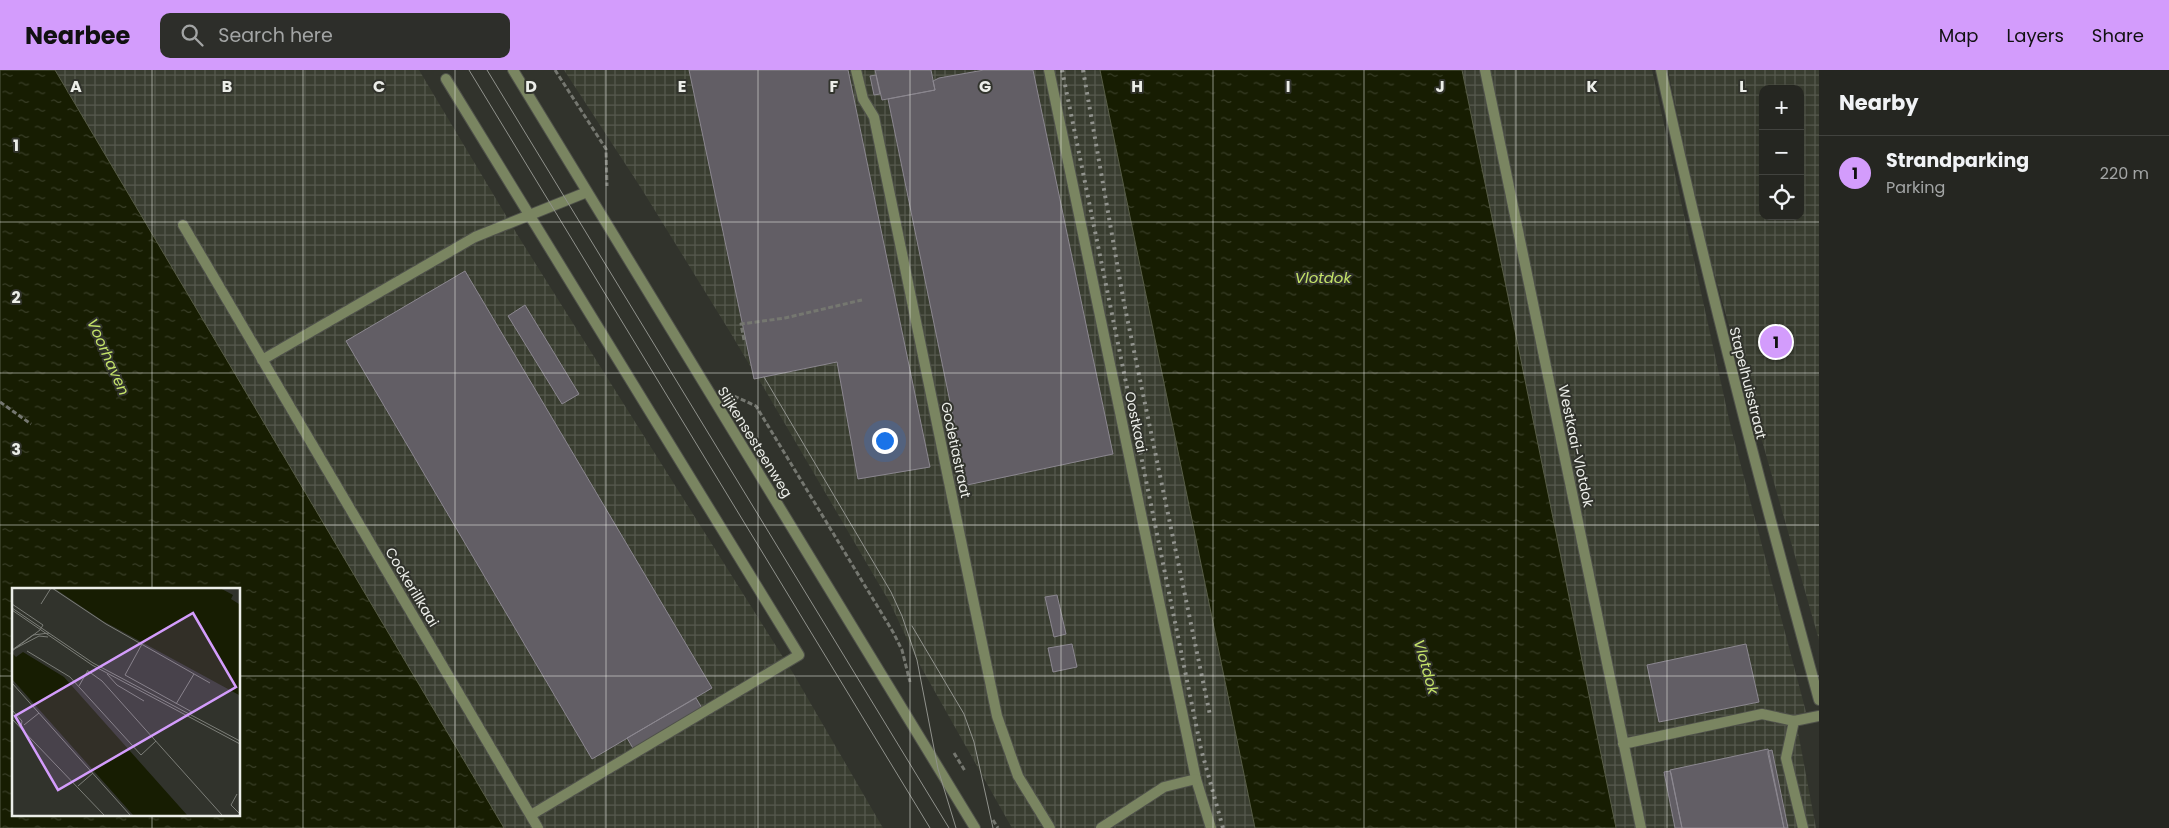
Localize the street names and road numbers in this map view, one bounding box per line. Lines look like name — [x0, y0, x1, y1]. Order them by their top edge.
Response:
street label: Stapelhuisstraat — [1724, 325, 1772, 441]
street label: Slijkensesteenweg — [713, 383, 797, 501]
street label: Westkaai-Vlotdok — [1553, 383, 1599, 510]
street label: Oostkaai — [1120, 390, 1152, 454]
street label: Godetiastraat — [936, 400, 976, 500]
street label: Cockerillkaai — [380, 544, 444, 630]

